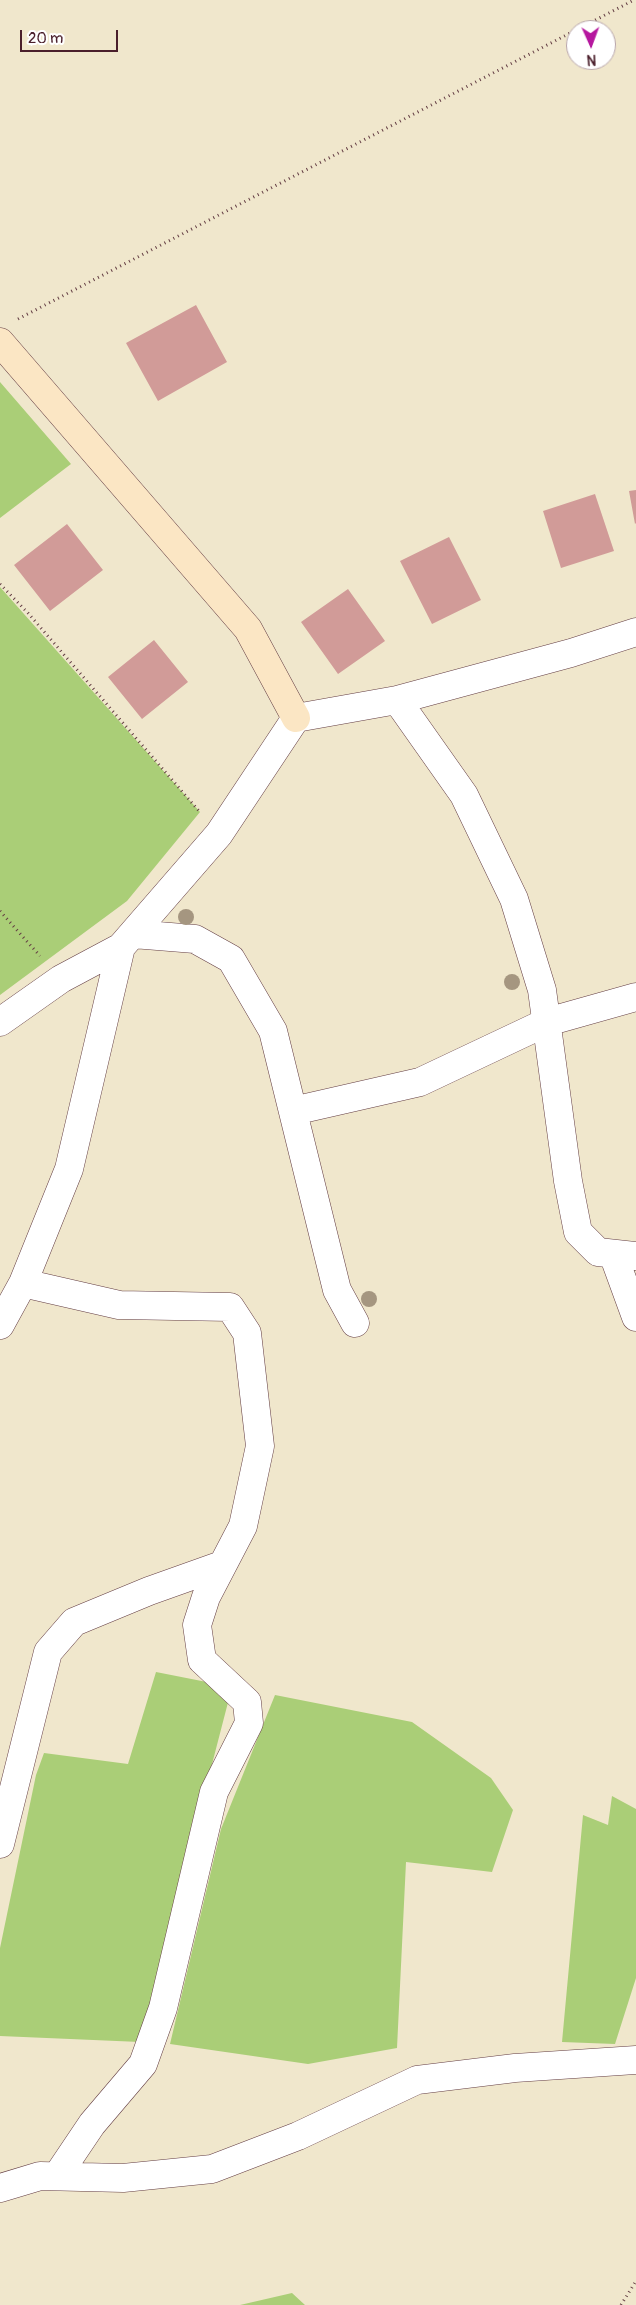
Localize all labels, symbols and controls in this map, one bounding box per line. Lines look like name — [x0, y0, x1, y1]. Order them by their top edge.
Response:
scale bar — [22, 20, 120, 52]
north arrow — [566, 20, 616, 70]
text: 20 m — [28, 29, 63, 48]
text: N — [586, 51, 597, 68]

